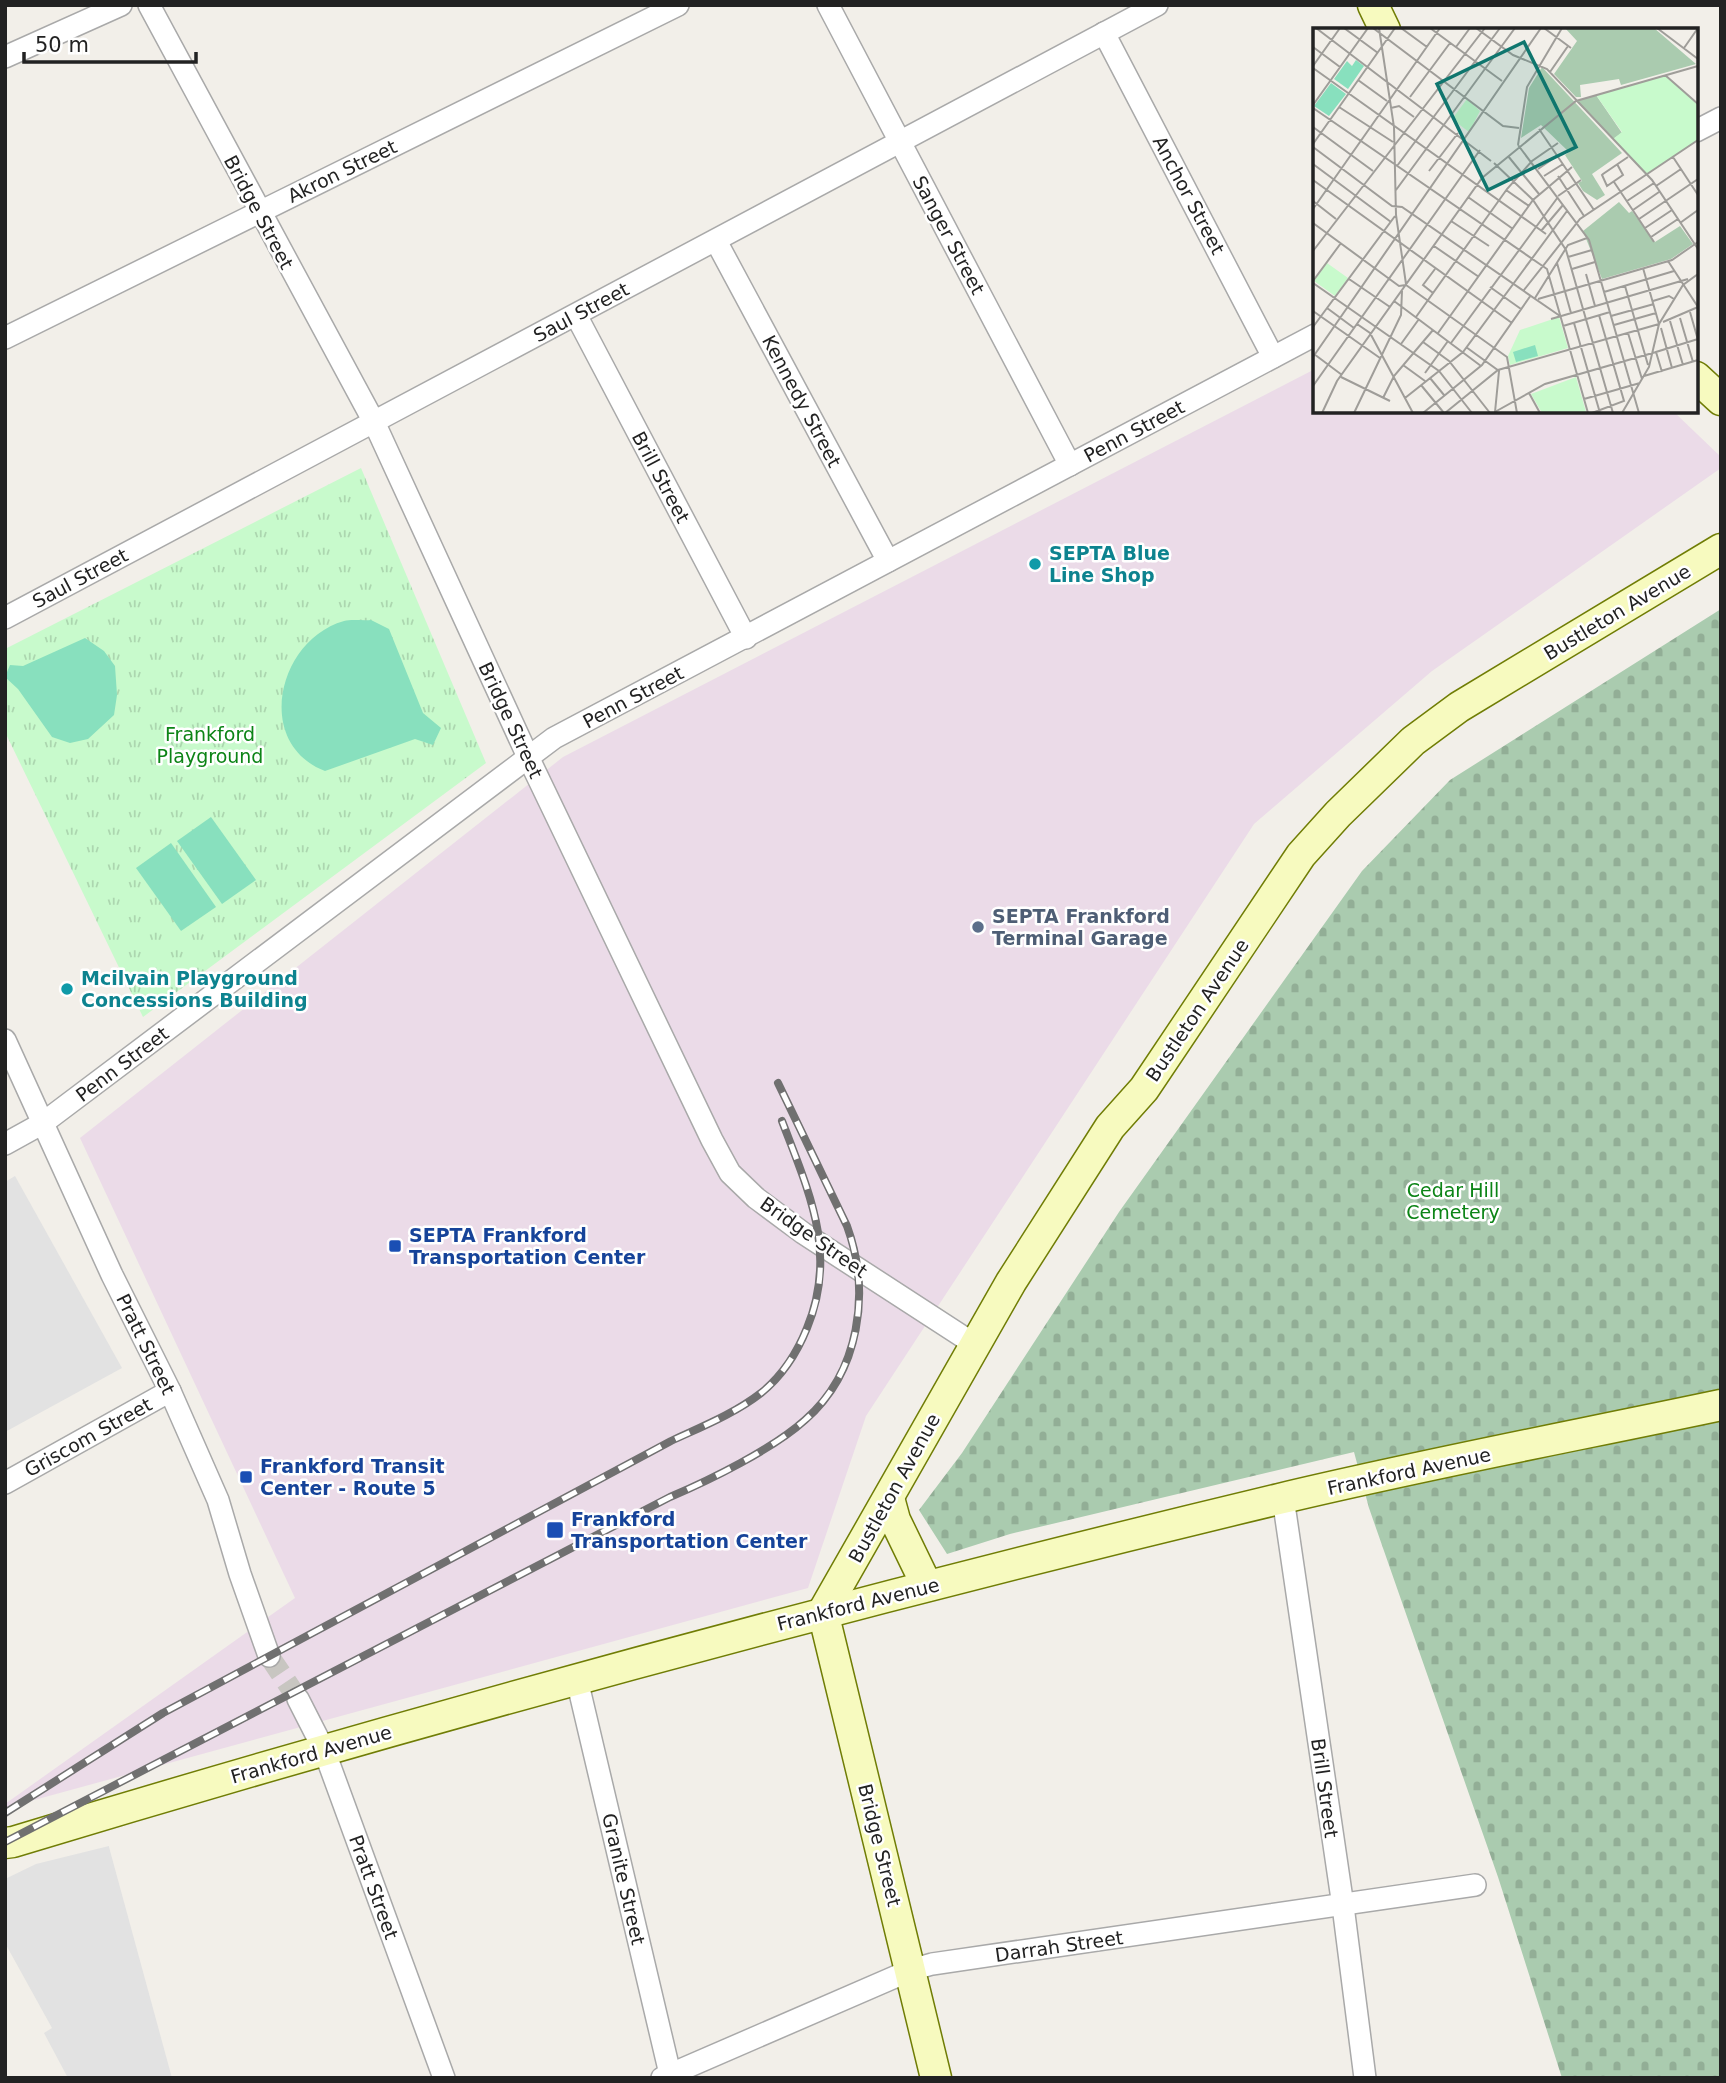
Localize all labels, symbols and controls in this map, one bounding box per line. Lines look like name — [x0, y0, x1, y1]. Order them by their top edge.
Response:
scale bar — [24, 21, 196, 65]
inset map — [1313, 28, 1698, 413]
text: 50 m — [35, 33, 89, 57]
street label: Anchor Street — [1149, 132, 1229, 258]
street label: Akron Street — [284, 135, 400, 207]
street label: Bridge Street — [220, 151, 298, 273]
street label: Sanger Street — [909, 172, 989, 298]
street label: Saul Street — [530, 278, 632, 346]
street label: Kennedy Street — [758, 331, 846, 471]
street label: Penn Street — [1080, 395, 1188, 467]
street label: Brill Street — [628, 427, 694, 527]
place label: SEPTA Blue Line Shop — [1049, 542, 1170, 586]
street label: Saul Street — [29, 544, 131, 612]
marker: SEPTA Blue Line Shop — [1027, 556, 1043, 572]
street label: Bustleton Avenue — [1540, 560, 1694, 664]
street label: Bridge Street — [474, 658, 548, 782]
street label: Penn Street — [579, 661, 687, 733]
park label: Frankford Playground — [157, 723, 263, 767]
place label: SEPTA Frankford Terminal Garage — [992, 905, 1170, 949]
marker: SEPTA Frankford Terminal Garage — [970, 919, 986, 935]
street label: Bustleton Avenue — [1141, 935, 1253, 1085]
place label: Mcilvain Playground Concessions Building — [81, 967, 308, 1011]
marker: Mcilvain Playground Concessions Building — [59, 981, 75, 997]
street label: Penn Street — [71, 1022, 173, 1106]
park label: Cedar Hill Cemetery — [1406, 1179, 1500, 1223]
street label: Bridge Street — [756, 1192, 872, 1282]
place label: SEPTA Frankford Transportation Center — [409, 1224, 646, 1268]
marker: SEPTA Frankford Transportation Center — [387, 1238, 403, 1254]
street label: Pratt Street — [112, 1290, 180, 1398]
street label: Griscom Street — [21, 1393, 155, 1481]
street label: Bustleton Avenue — [844, 1410, 944, 1566]
street label: Frankford Avenue — [1325, 1443, 1493, 1499]
place label: Frankford Transit Center - Route 5 — [260, 1455, 445, 1499]
marker: Frankford Transit Center - Route 5 — [238, 1469, 254, 1485]
place label: Frankford Transportation Center — [571, 1508, 808, 1552]
marker: Frankford Transportation Center — [545, 1520, 565, 1540]
street label: Frankford Avenue — [775, 1573, 941, 1635]
street label: Frankford Avenue — [228, 1720, 394, 1788]
street label: Brill Street — [1307, 1737, 1343, 1839]
street label: Bridge Street — [854, 1781, 906, 1909]
street label: Granite Street — [598, 1811, 650, 1947]
street label: Pratt Street — [345, 1832, 403, 1942]
street label: Darrah Street — [994, 1926, 1124, 1966]

